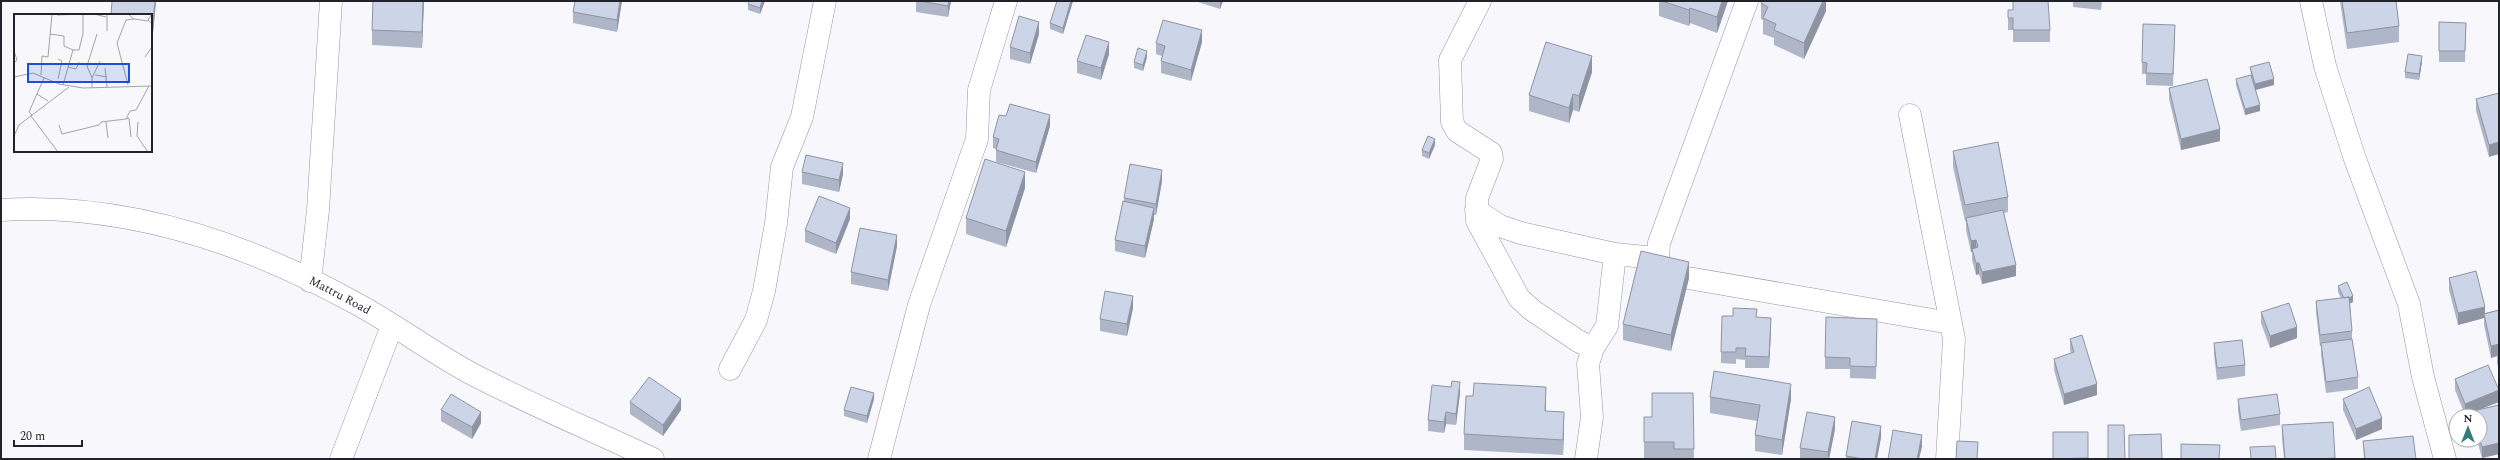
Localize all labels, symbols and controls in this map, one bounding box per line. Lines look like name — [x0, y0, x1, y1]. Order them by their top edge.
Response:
inset map — [14, 14, 152, 152]
street label: Mattru Road — [306, 271, 374, 320]
north arrow — [2448, 408, 2488, 448]
text: N — [2464, 410, 2473, 427]
scale bar — [14, 422, 82, 448]
text: 20 m — [20, 427, 45, 446]

